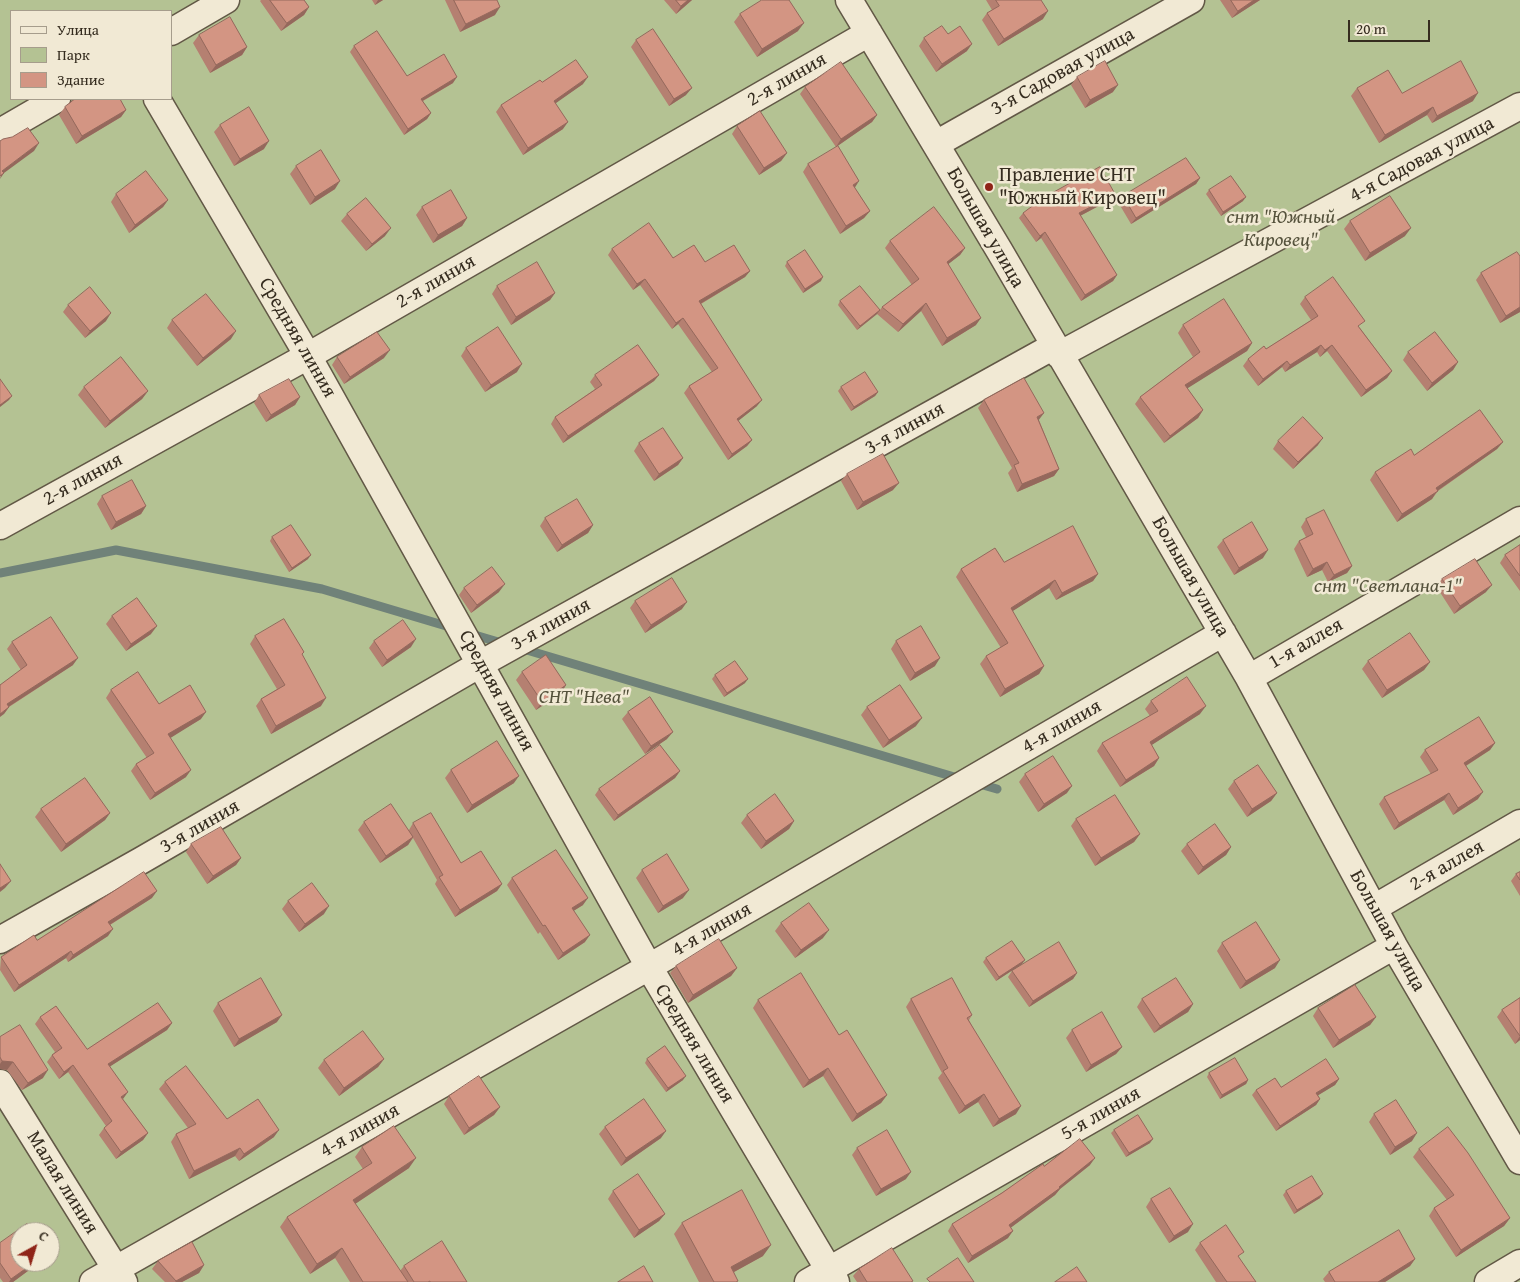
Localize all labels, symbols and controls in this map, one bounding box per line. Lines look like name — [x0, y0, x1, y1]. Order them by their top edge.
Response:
legend — [10, 10, 172, 100]
scale bar — [1350, 10, 1432, 42]
text: 20 m — [1356, 18, 1386, 39]
text: Улица — [57, 19, 99, 40]
street label: 3-я Садовая улица — [987, 23, 1139, 121]
text: Парк — [57, 44, 90, 65]
street label: 2-я линия — [743, 48, 831, 112]
text: Здание — [57, 69, 105, 90]
street label: 4-я Садовая улица — [1346, 112, 1498, 208]
street label: Большая улица — [941, 163, 1029, 293]
place label: Правление СНТ "Южный Кировец" — [999, 164, 1166, 211]
marker: Правление СНТ "Южный Кировец" — [983, 181, 995, 193]
park label: снт "Южный Кировец" — [1227, 206, 1335, 253]
street label: 2-я линия — [392, 250, 480, 314]
street label: Средняя линия — [253, 274, 341, 402]
street label: 3-я линия — [861, 397, 949, 461]
street label: 2-я линия — [39, 448, 127, 512]
street label: Большая улица — [1146, 512, 1234, 642]
park label: снт "Светлана-1" — [1314, 575, 1462, 599]
street label: 3-я линия — [507, 593, 595, 657]
street label: 1-я аллея — [1264, 613, 1348, 675]
street label: Средняя линия — [453, 626, 539, 756]
park label: СНТ "Нева" — [539, 686, 629, 710]
street label: 4-я линия — [1018, 695, 1106, 759]
street label: 3-я линия — [156, 795, 244, 859]
street label: 2-я аллея — [1405, 835, 1489, 897]
street label: Большая улица — [1344, 866, 1430, 996]
street label: 4-я линия — [668, 898, 756, 962]
street label: Средняя линия — [649, 980, 739, 1108]
street label: 5-я линия — [1057, 1082, 1145, 1146]
street label: 4-я линия — [316, 1099, 404, 1163]
street label: Малая линия — [21, 1127, 103, 1239]
north arrow — [10, 1222, 60, 1272]
text: С — [34, 1226, 53, 1246]

